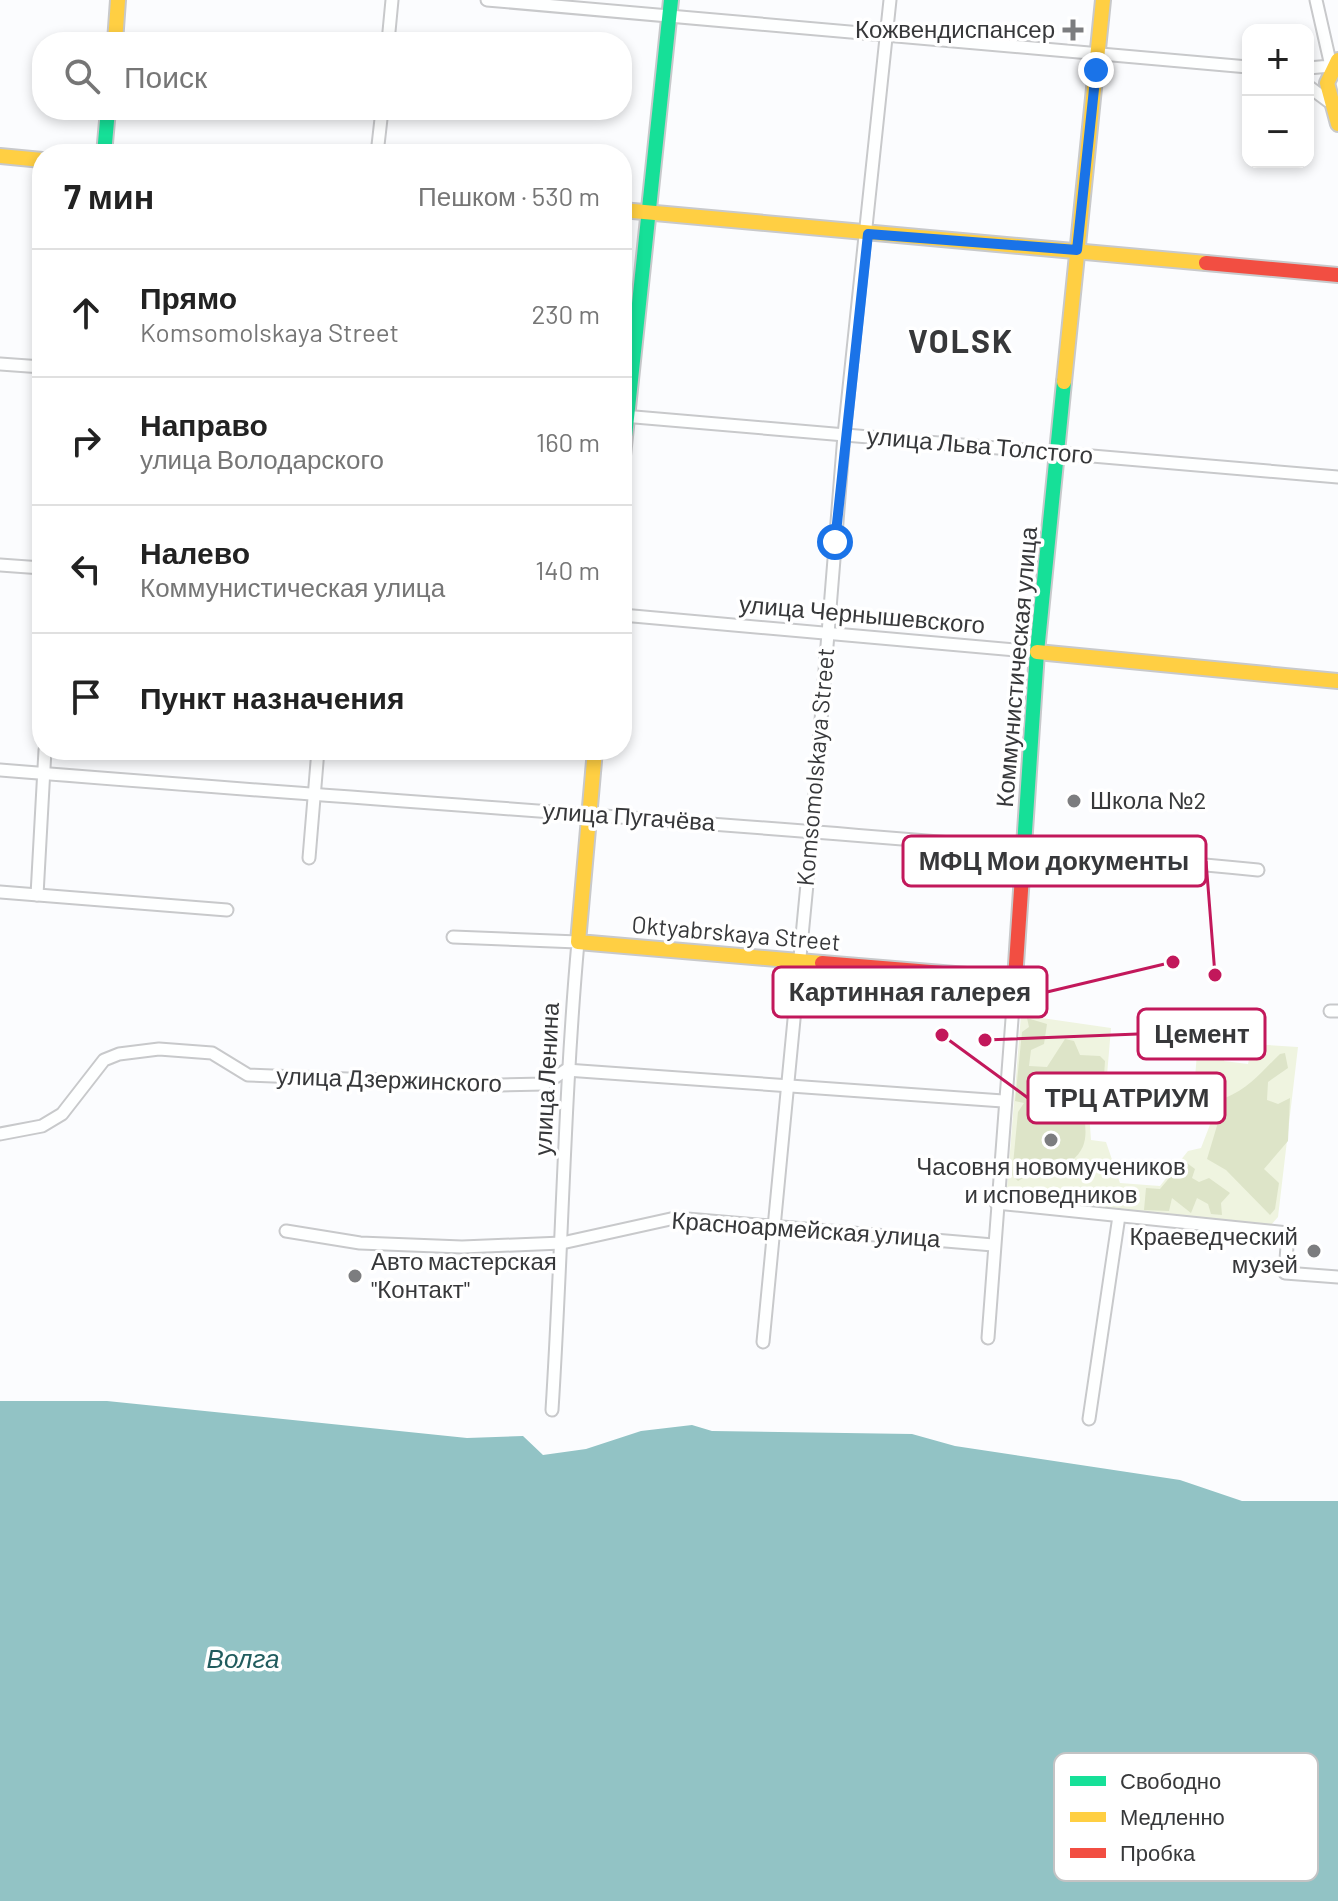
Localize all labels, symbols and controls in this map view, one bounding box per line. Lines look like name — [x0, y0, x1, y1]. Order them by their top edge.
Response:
place label: Кожвендиспансер — [855, 14, 1055, 43]
marker: Кожвендиспансер — [1062, 19, 1084, 41]
map controls — [1242, 24, 1314, 168]
button: + — [1242, 24, 1314, 96]
search box — [32, 32, 632, 120]
route end — [1078, 52, 1114, 88]
icon: search — [60, 54, 104, 98]
text: Поиск — [124, 58, 207, 94]
button: − — [1242, 96, 1314, 168]
text: 7 мин — [64, 175, 154, 216]
text: Пешком · 530 m — [418, 180, 600, 211]
text: Прямо — [140, 279, 237, 315]
icon: ahead — [64, 291, 108, 335]
text: 230 m — [531, 298, 600, 329]
text: Komsomolskaya Street — [140, 316, 399, 347]
district label: VOLSK — [908, 321, 1014, 359]
text: Направо — [140, 406, 268, 442]
icon: right — [64, 419, 108, 463]
street label: улица Льва Толстого — [866, 420, 1094, 469]
text: 160 m — [536, 426, 600, 457]
text: улица Володарского — [140, 443, 384, 474]
route start — [817, 524, 853, 560]
street label: Коммунистическая улица — [989, 525, 1042, 808]
text: Налево — [140, 534, 250, 570]
icon: left — [64, 547, 108, 591]
text: 140 m — [535, 554, 600, 585]
text: Коммунистическая улица — [140, 571, 445, 602]
street label: улица Чернышевского — [738, 588, 986, 639]
street label: Komsomolskaya Street — [790, 647, 839, 887]
icon: arrive — [64, 675, 108, 719]
text: Пункт назначения — [140, 679, 404, 715]
place label: Школа №2 — [1090, 785, 1206, 814]
marker: Школа №2 — [1065, 792, 1083, 810]
street label: улица Пугачёва — [542, 795, 717, 836]
callout: МФЦ Мои документы — [903, 836, 1206, 886]
text: МФЦ Мои документы — [919, 844, 1189, 875]
street label: Oktyabrskaya Street — [631, 909, 842, 956]
callout: Картинная галерея — [773, 967, 1047, 1017]
text: Картинная галерея — [789, 975, 1031, 1006]
street label: улица Ленина — [527, 1001, 564, 1156]
callout: Цемент — [1138, 1009, 1265, 1059]
text: Цемент — [1154, 1017, 1250, 1048]
street label: улица Дзержинского — [276, 1060, 502, 1097]
callout: ТРЦ АТРИУМ — [1028, 1073, 1225, 1123]
text: ТРЦ АТРИУМ — [1045, 1081, 1209, 1112]
marker: Часовня новомучеников и исповедников — [1042, 1131, 1060, 1149]
place label: Часовня новомучеников и исповедников — [916, 1151, 1186, 1208]
street label: Красноармейская улица — [671, 1205, 942, 1252]
place label: Краеведческий музей — [1130, 1221, 1298, 1278]
marker: Краеведческий музей — [1305, 1242, 1323, 1260]
place label: Авто мастерская "Контакт" — [371, 1246, 557, 1303]
marker: Авто мастерская "Контакт" — [346, 1267, 364, 1285]
water label: Волга — [207, 1642, 279, 1673]
legend — [1054, 1753, 1318, 1881]
text: Свободно — [1120, 1767, 1221, 1794]
text: Медленно — [1120, 1803, 1225, 1830]
text: Пробка — [1120, 1839, 1196, 1866]

